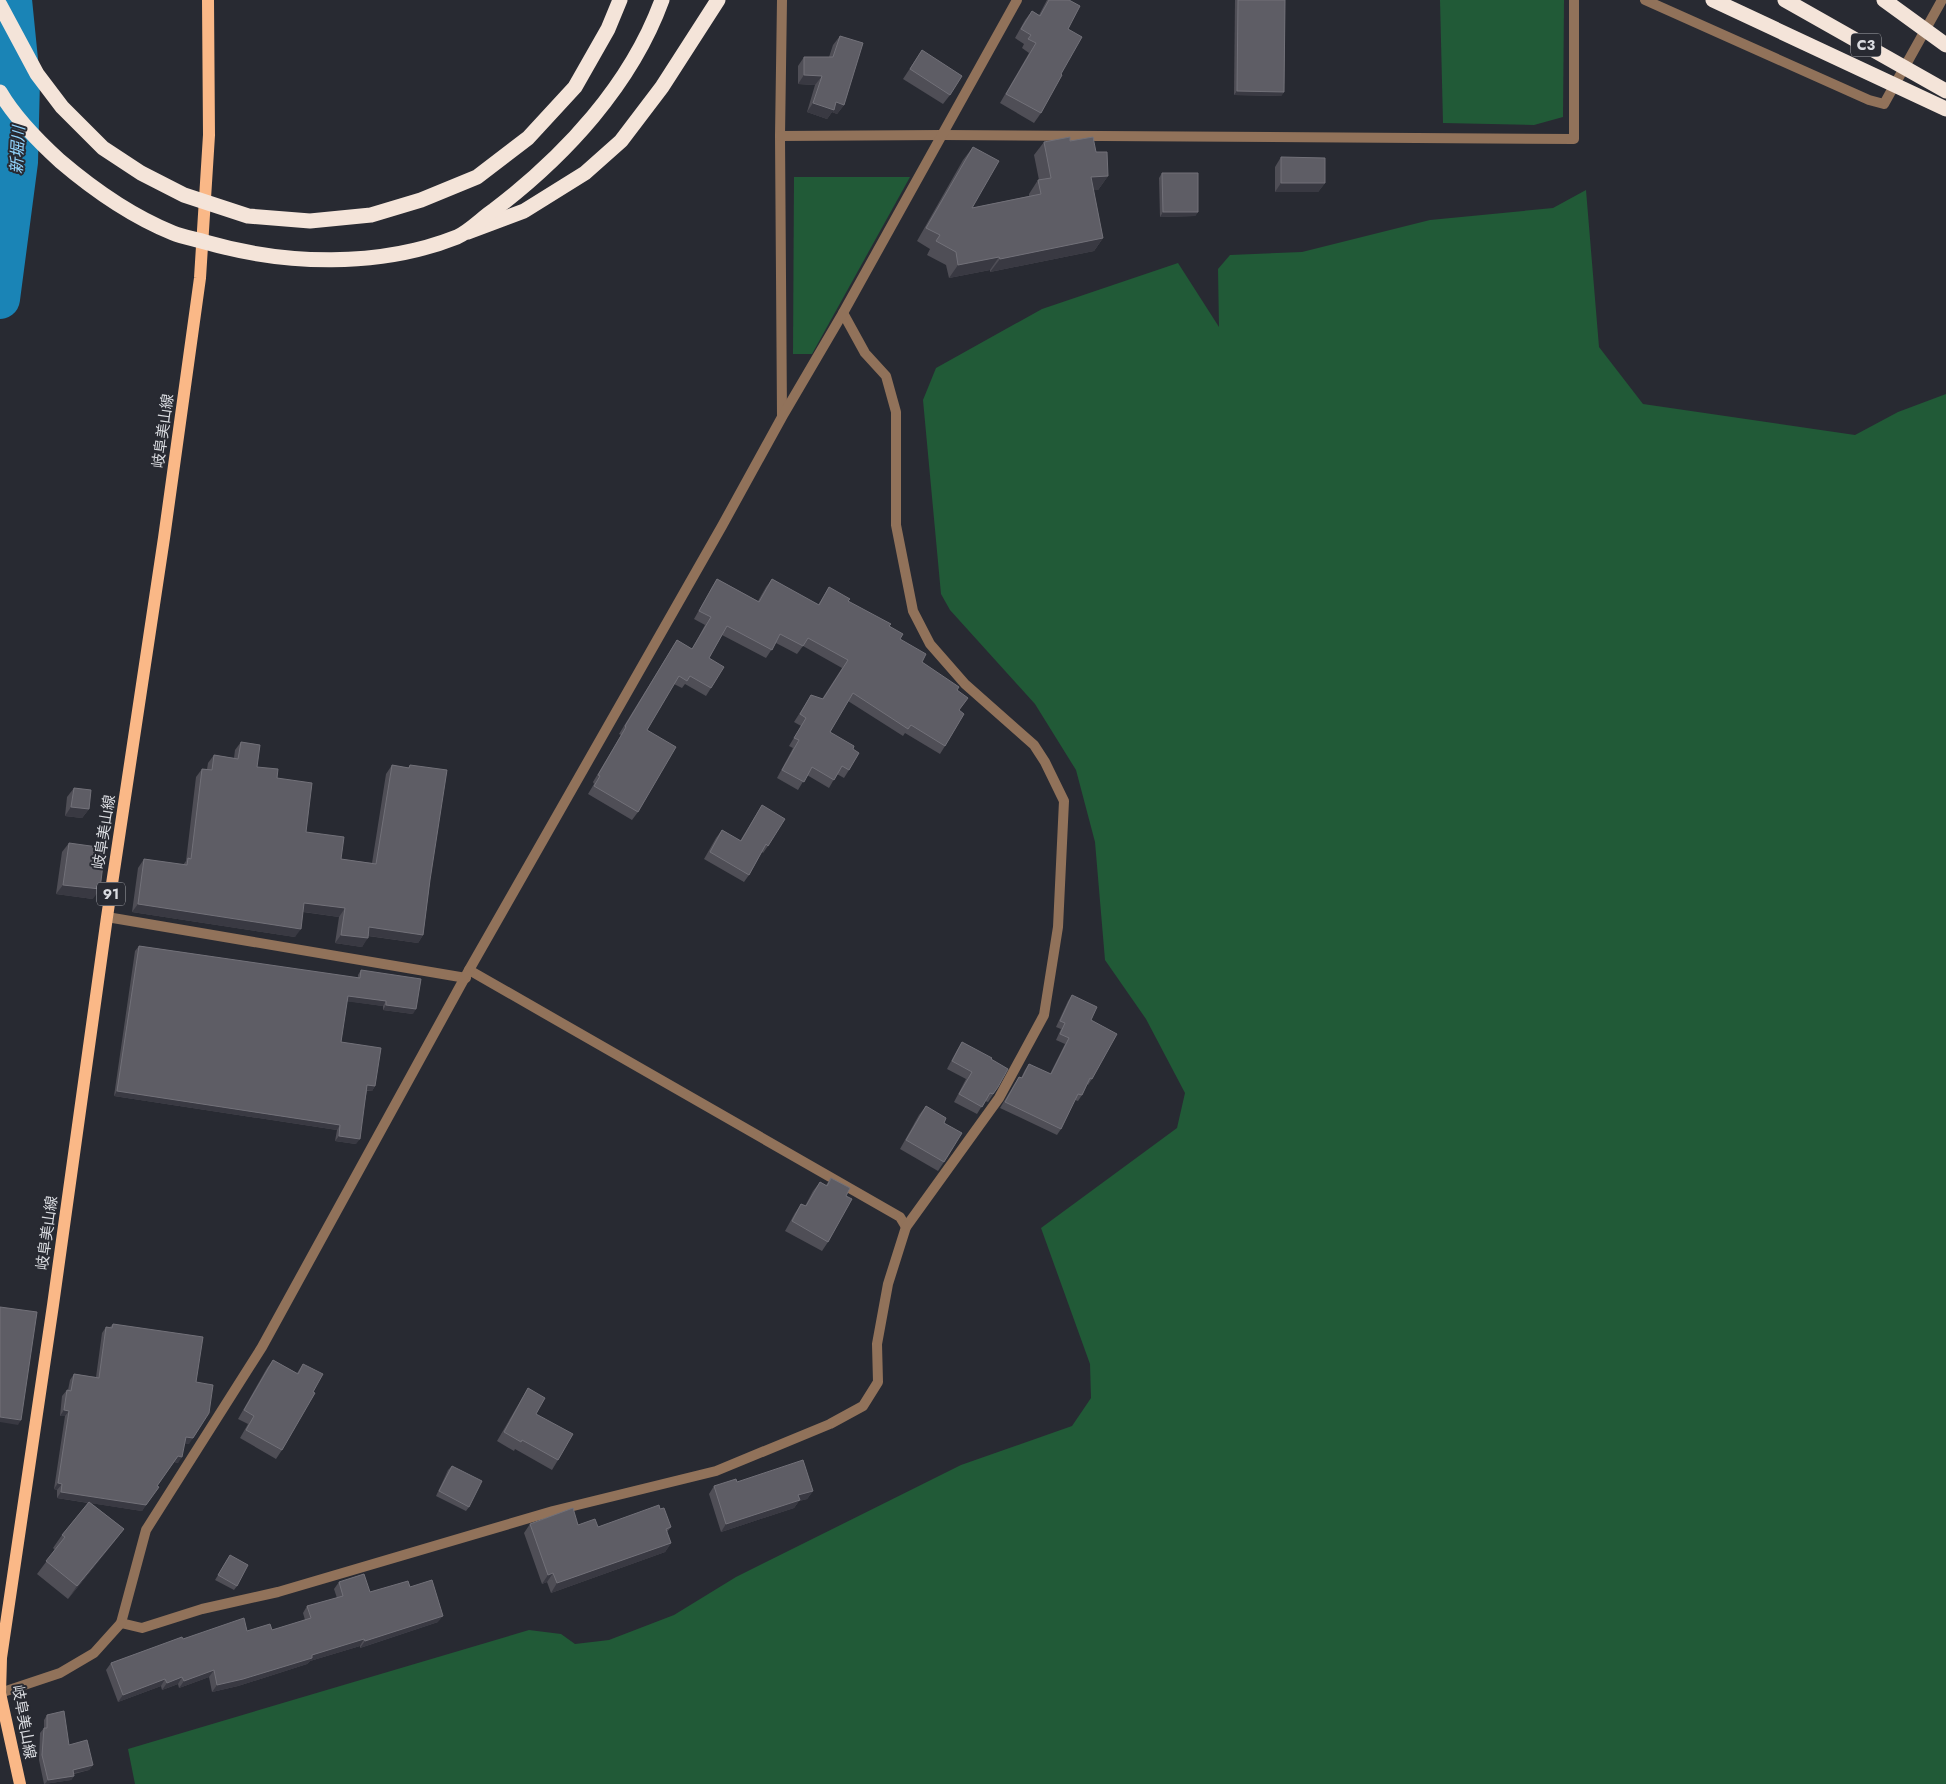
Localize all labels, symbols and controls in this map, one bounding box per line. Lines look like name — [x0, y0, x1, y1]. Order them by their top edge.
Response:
road number: C3 — [1851, 34, 1881, 56]
water label: 新堀川 — [5, 123, 30, 175]
street label: 岐阜美山線 — [147, 392, 179, 470]
street label: 岐阜美山線 — [87, 793, 121, 871]
road number: 91 — [97, 882, 125, 906]
street label: 岐阜美山線 — [31, 1194, 63, 1272]
street label: 岐阜美山線 — [7, 1683, 41, 1761]

